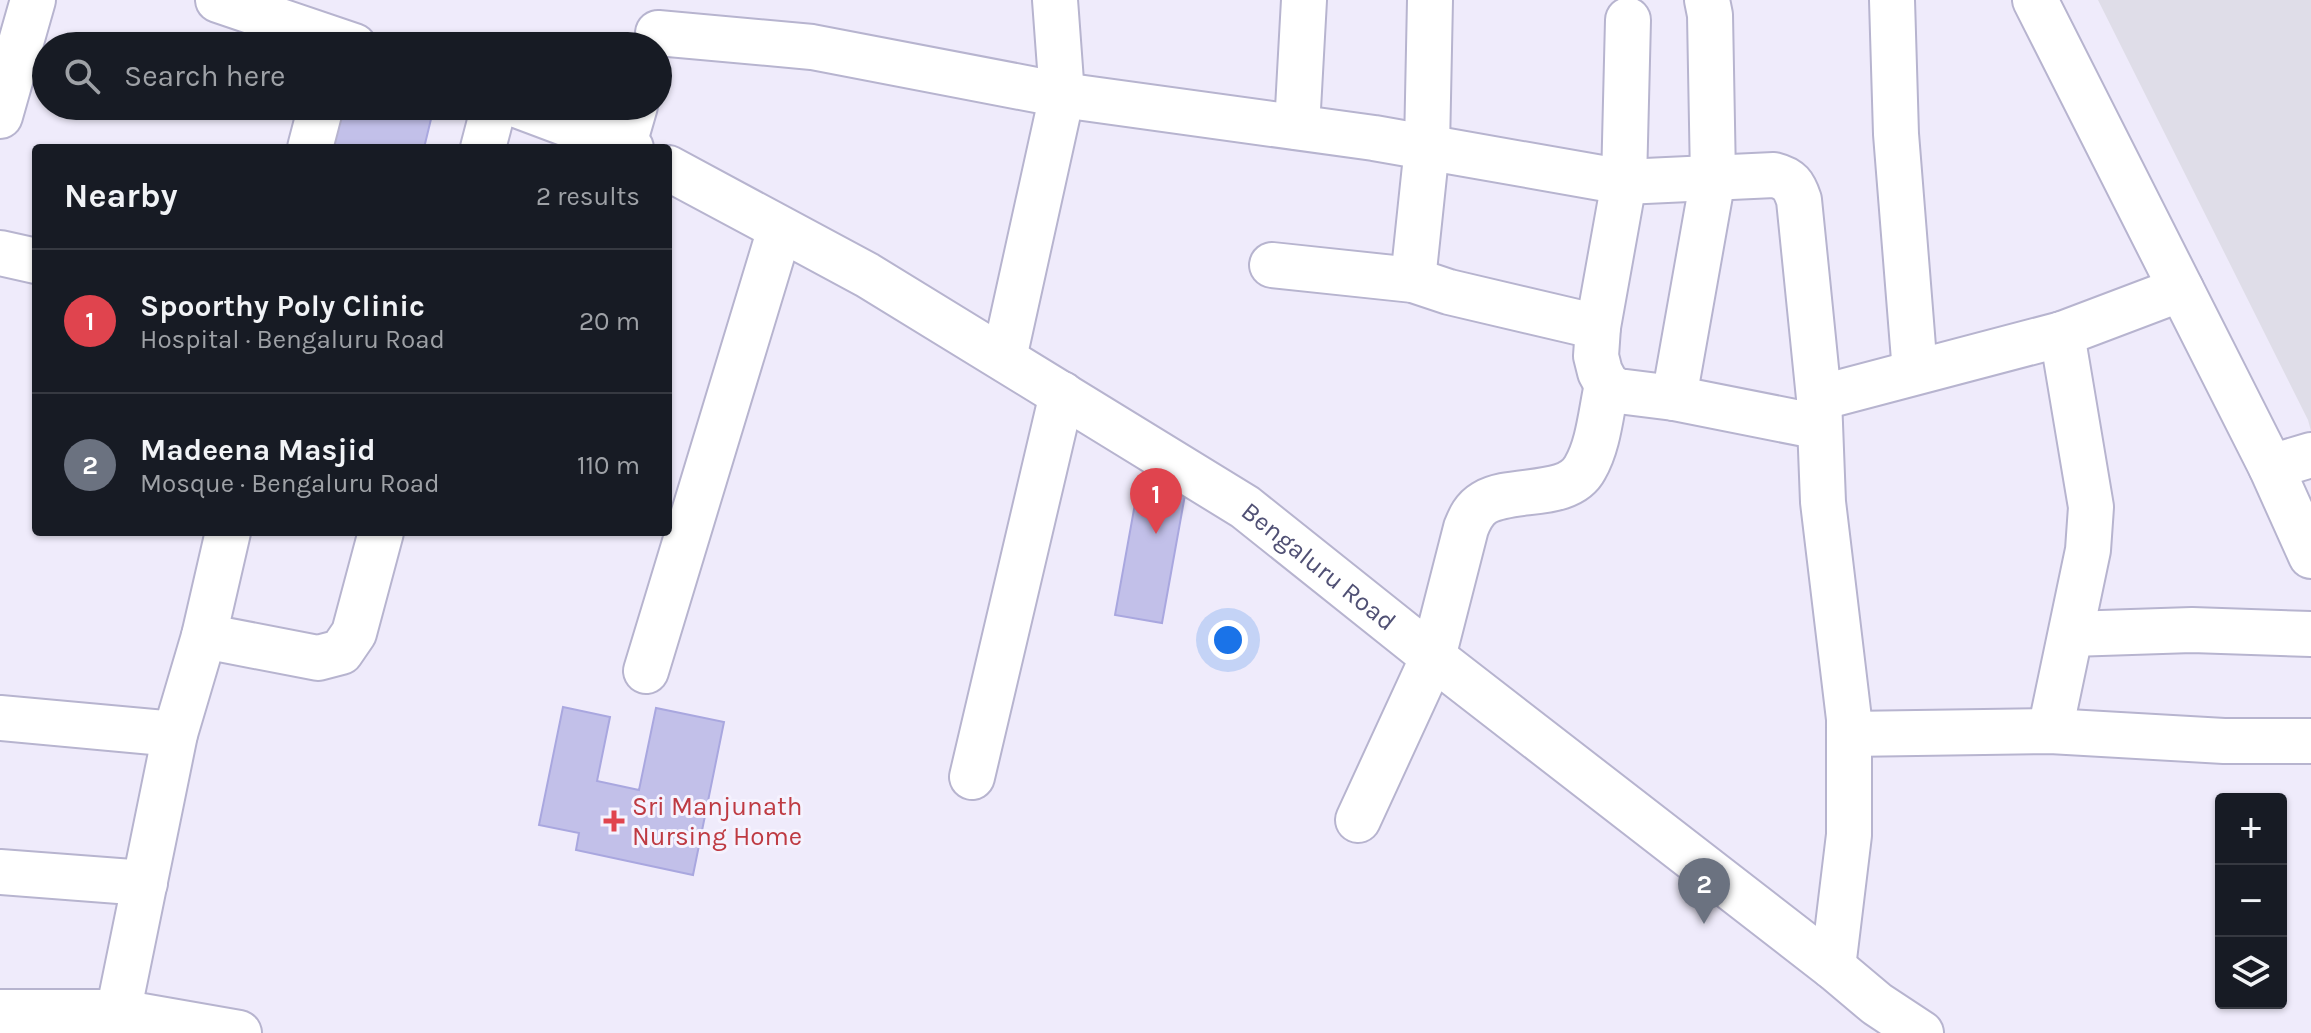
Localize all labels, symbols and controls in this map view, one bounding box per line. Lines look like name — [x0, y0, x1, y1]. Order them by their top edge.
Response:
search box — [32, 32, 672, 120]
icon: search — [60, 54, 104, 98]
text: Search here — [124, 58, 285, 94]
text: Nearby — [64, 176, 178, 216]
text: 2 results — [536, 181, 640, 212]
text: Spoorthy Poly Clinic — [140, 288, 425, 324]
text: 1 — [85, 306, 95, 337]
text: 20 m — [579, 306, 640, 337]
text: Hospital · Bengaluru Road — [140, 324, 445, 355]
text: Madeena Masjid — [140, 432, 376, 468]
text: 2 — [82, 450, 98, 481]
text: 110 m — [577, 450, 640, 481]
text: Mosque · Bengaluru Road — [140, 468, 440, 499]
pin: 1 — [1130, 468, 1182, 534]
street label: Bengaluru Road — [1235, 495, 1402, 637]
your location — [1208, 620, 1248, 660]
place label: Sri Manjunath Nursing Home — [632, 791, 802, 852]
map controls — [2215, 793, 2287, 1009]
button: + — [2215, 793, 2287, 865]
marker: Sri Manjunath Nursing Home — [603, 810, 625, 832]
pin: 2 — [1678, 858, 1730, 924]
button: − — [2215, 865, 2287, 937]
button: layers — [2215, 937, 2287, 1009]

